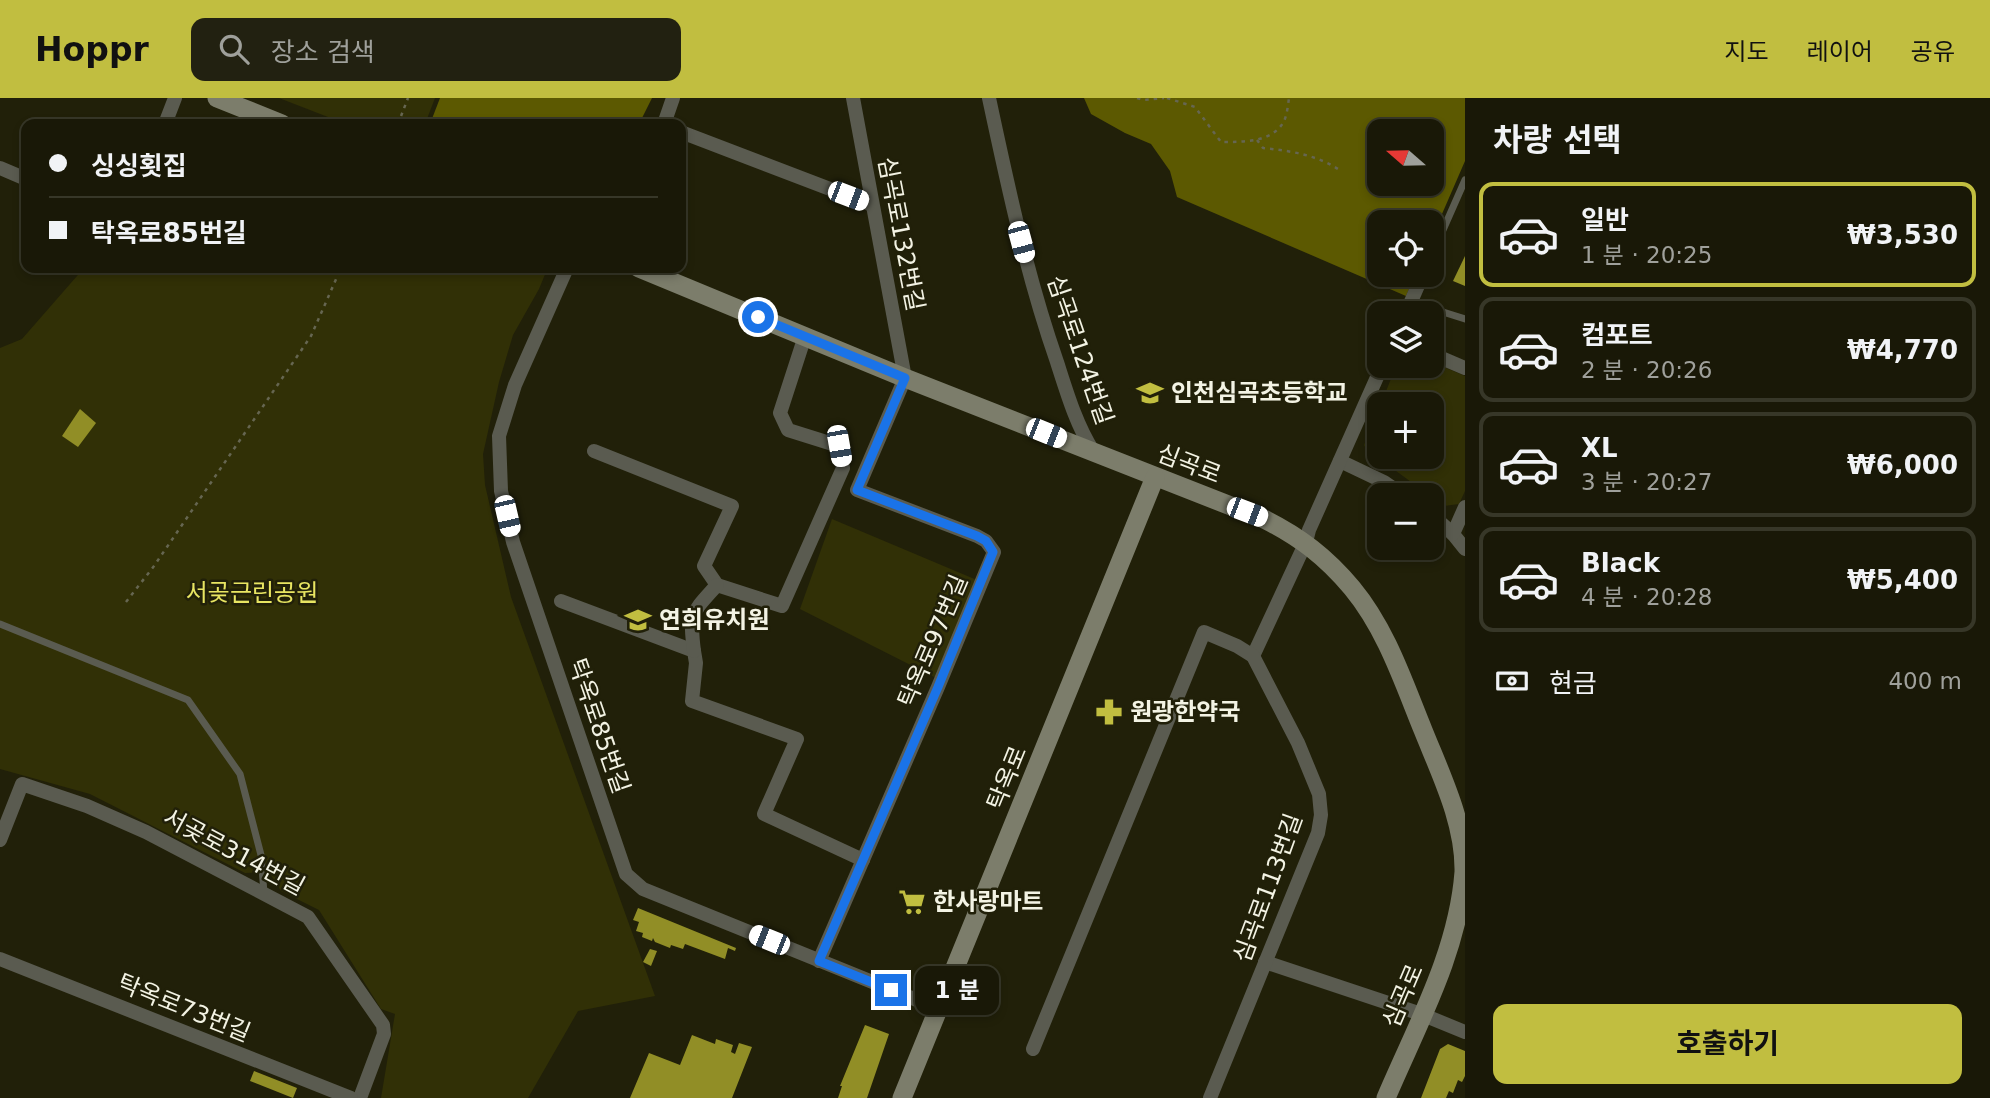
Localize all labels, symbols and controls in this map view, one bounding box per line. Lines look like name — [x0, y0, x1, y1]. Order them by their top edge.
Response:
search box — [191, 18, 681, 81]
text: Hoppr — [35, 30, 149, 69]
icon: search — [215, 30, 253, 68]
text: 장소 검색 — [271, 37, 375, 67]
text: 지도 — [1724, 38, 1769, 66]
text: 레이어 — [1807, 38, 1873, 66]
text: 공유 — [1911, 38, 1955, 66]
north arrow — [1367, 119, 1444, 196]
map controls — [1367, 119, 1444, 560]
text: 차량 선택 — [1493, 121, 1622, 159]
text: 싱싱횟집 — [91, 151, 187, 181]
street label: 심곡로132번길 — [872, 155, 930, 313]
car — [825, 179, 872, 213]
icon: car — [1497, 203, 1560, 266]
text: 일반 — [1581, 205, 1629, 235]
button: locate — [1367, 210, 1444, 287]
text: 탁옥로85번길 — [91, 218, 247, 248]
car — [1006, 219, 1037, 265]
text: ₩3,530 — [1847, 220, 1958, 250]
text: 1 분 · 20:25 — [1581, 242, 1712, 268]
street label: 심곡로124번길 — [1041, 272, 1119, 428]
route start — [742, 301, 774, 333]
button: layers — [1367, 301, 1444, 378]
icon: car — [1497, 318, 1560, 381]
text: 컴포트 — [1581, 320, 1653, 350]
text: ₩4,770 — [1847, 335, 1958, 365]
text: 2 분 · 20:26 — [1581, 357, 1712, 383]
school or university icon: 인천심곡초등학교 — [1135, 378, 1165, 408]
place label: 인천심곡초등학교 — [1171, 379, 1348, 407]
button: + — [1367, 392, 1444, 469]
car — [1023, 415, 1070, 451]
car — [826, 423, 853, 469]
icon: car — [1497, 433, 1560, 496]
text: XL — [1581, 433, 1618, 463]
street label: 심곡로 — [1153, 439, 1225, 489]
text: ₩6,000 — [1847, 450, 1958, 480]
text: 3 분 · 20:27 — [1581, 469, 1712, 495]
button: − — [1367, 483, 1444, 560]
car — [493, 493, 522, 539]
car — [1224, 495, 1271, 529]
icon: car — [1497, 548, 1560, 611]
text: Black — [1581, 548, 1660, 578]
text: ₩5,400 — [1847, 565, 1958, 595]
street label: 탁옥로97번길 — [893, 571, 973, 711]
park label: 서곶근린공원 — [186, 579, 318, 607]
text: 4 분 · 20:28 — [1581, 584, 1712, 610]
school or university icon: 연희유치원 — [623, 605, 653, 635]
place label: 연희유치원 — [659, 606, 769, 634]
street label: 탁옥로85번길 — [563, 655, 635, 797]
icon: cash — [1493, 662, 1531, 700]
text: 현금 — [1549, 668, 1597, 698]
text: 400 m — [1888, 668, 1962, 694]
pharmacy icon: 원광한약국 — [1094, 697, 1124, 727]
place label: 원광한약국 — [1130, 698, 1240, 726]
street label: 탁옥로 — [982, 742, 1032, 814]
street label: 서곶로314번길 — [158, 803, 310, 901]
street label: 심곡로113번길 — [1228, 810, 1308, 966]
supermarket icon: 한사랑마트 — [897, 887, 927, 917]
place label: 한사랑마트 — [933, 888, 1043, 916]
car — [746, 922, 793, 958]
street label: 심곡로 — [1377, 960, 1429, 1032]
callout: 1 분 — [916, 966, 1000, 1015]
street label: 탁옥로73번길 — [113, 969, 255, 1047]
route end — [875, 974, 907, 1006]
text: 1 분 — [934, 977, 980, 1003]
button: 호출하기 — [1493, 1004, 1962, 1084]

